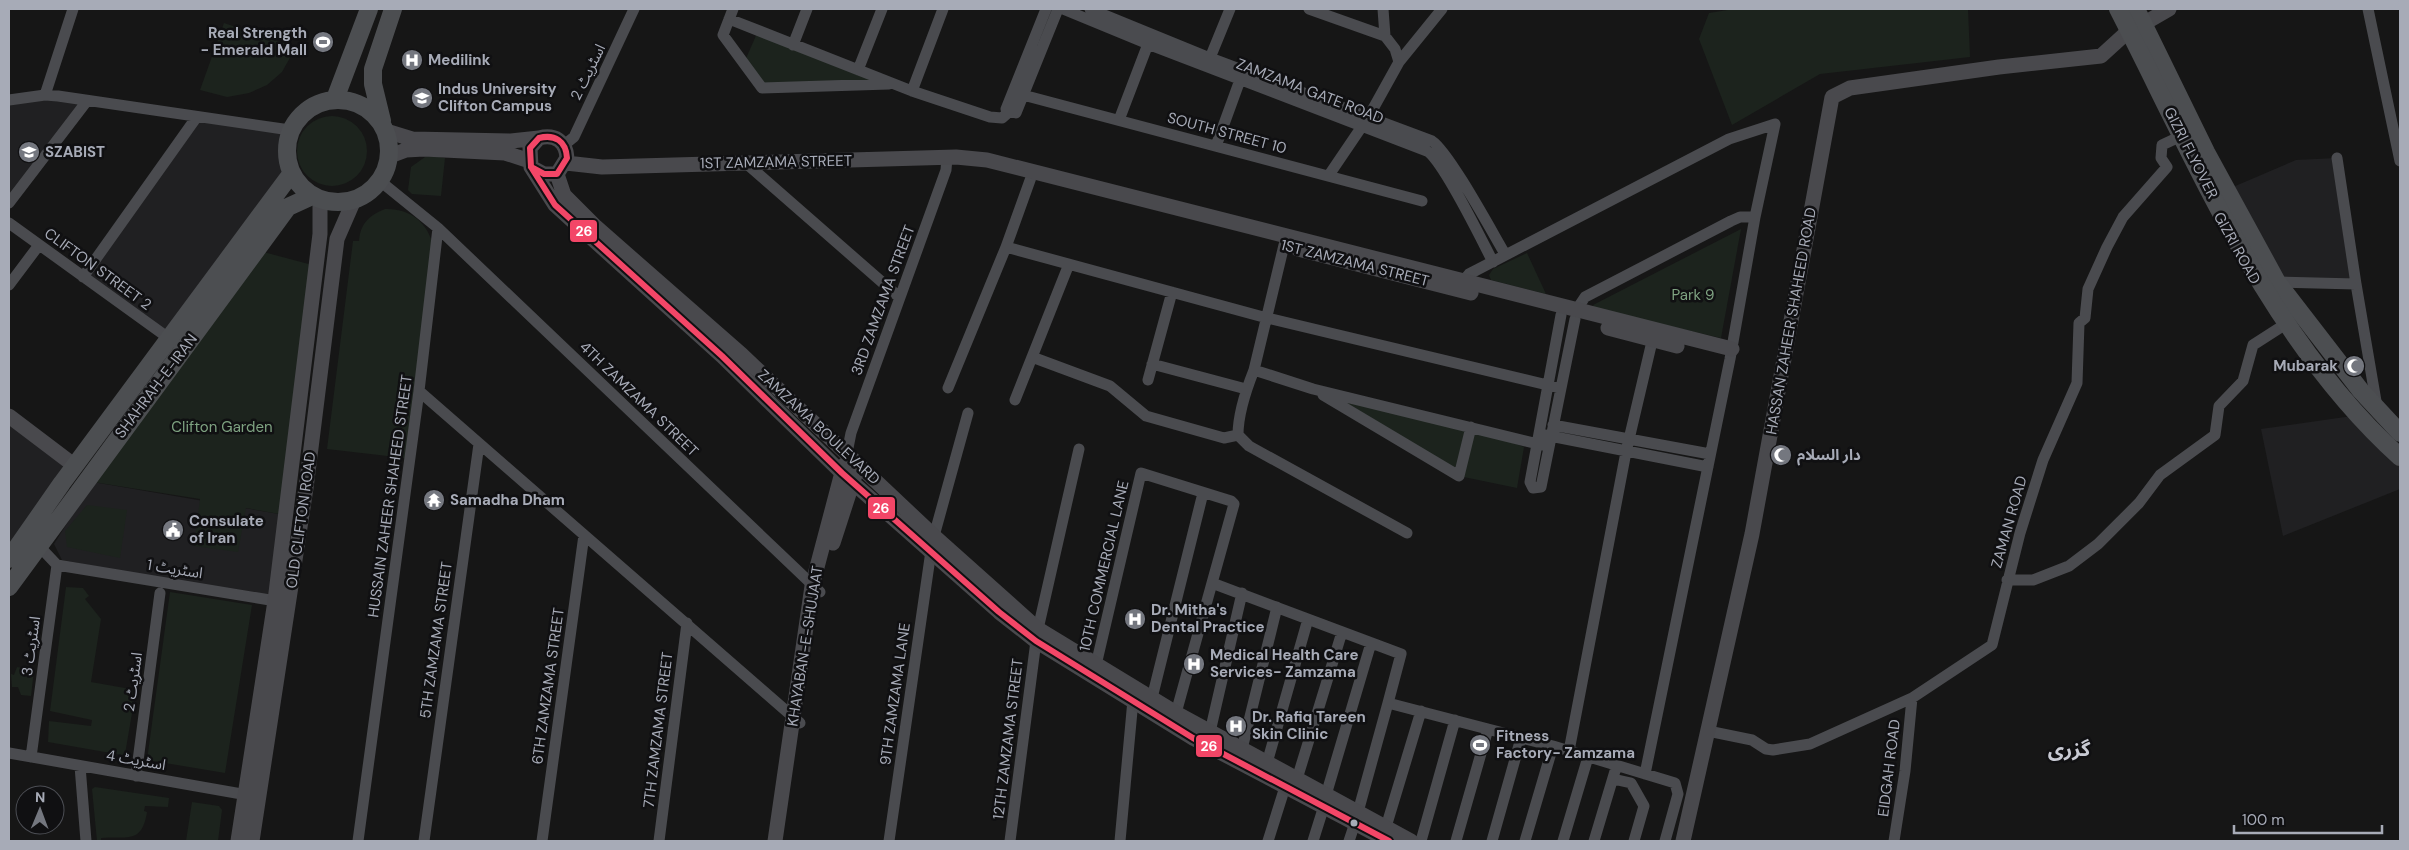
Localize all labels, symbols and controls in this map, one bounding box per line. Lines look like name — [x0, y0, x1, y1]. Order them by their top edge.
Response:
place label: Real Strength - Emerald Mall — [201, 23, 307, 60]
sports icon: Real Strength - Emerald Mall — [311, 30, 335, 54]
street label: اسٹریٹ 2 — [566, 41, 610, 103]
hospital icon: Medilink — [400, 48, 424, 72]
place label: Medilink — [428, 50, 491, 70]
street label: ZAMZAMA GATE ROAD — [1233, 54, 1387, 128]
place label: Indus University Clifton Campus — [438, 79, 556, 116]
school or university icon: Indus University Clifton Campus — [410, 86, 434, 110]
street label: GIZRI FLYOVER — [2159, 104, 2223, 202]
street label: SOUTH STREET 10 — [1165, 107, 1289, 159]
school or university icon: SZABIST — [17, 140, 41, 164]
place label: SZABIST — [45, 142, 105, 162]
street label: 1ST ZAMZAMA STREET — [700, 151, 852, 173]
street label: HASSAN ZAHEER SHAHEED ROAD — [1761, 206, 1821, 436]
street label: GIZRI ROAD — [2209, 208, 2265, 288]
line badge: 26 — [569, 219, 598, 243]
text: 26 — [576, 222, 593, 240]
street label: 3RD ZAMZAMA STREET — [846, 222, 920, 378]
street label: CLIFTON STREET 2 — [40, 223, 156, 315]
street label: 1ST ZAMZAMA STREET — [1279, 235, 1431, 291]
park label: Park 9 — [1671, 285, 1715, 305]
street label: SHAHRAH-E-IRAN — [110, 330, 202, 442]
street label: 4TH ZAMZAMA STREET — [575, 337, 703, 461]
mosque icon: Mubarak — [2342, 354, 2366, 378]
place label: Mubarak — [2273, 356, 2338, 376]
street label: ZAMZAMA BOULEVARD — [754, 365, 884, 489]
street label: HUSSAIN ZAHEER SHAHEED STREET — [363, 373, 417, 619]
park label: Clifton Garden — [171, 417, 273, 437]
mosque icon: دار السلام — [1769, 443, 1793, 467]
place label: دار السلام — [1797, 445, 1861, 466]
street label: OLD CLIFTON ROAD — [281, 450, 321, 590]
street label: ZAMAN ROAD — [1986, 474, 2032, 570]
street label: 10TH COMMERCIAL LANE — [1075, 479, 1133, 653]
temple icon: Samadha Dham — [422, 488, 446, 512]
place label: Samadha Dham — [450, 490, 565, 510]
line badge: 26 — [867, 496, 896, 520]
text: 26 — [873, 499, 890, 517]
place label: Consulate of Iran — [189, 511, 264, 548]
public building icon: Consulate of Iran — [161, 518, 185, 542]
street label: اسٹریٹ 1 — [146, 555, 204, 583]
street label: 5TH ZAMZAMA STREET — [415, 560, 457, 720]
street label: KHAYABAN-E-SHUJAAT — [782, 564, 828, 728]
place label: Dr. Mitha's Dental Practice — [1151, 600, 1265, 637]
street label: 6TH ZAMZAMA STREET — [527, 606, 569, 766]
hospital icon: Dr. Mitha's Dental Practice — [1123, 607, 1147, 631]
street label: اسٹریٹ 3 — [17, 615, 45, 677]
street label: 9TH ZAMZAMA LANE — [875, 622, 915, 766]
place label: Medical Health Care Services- Zamzama — [1210, 645, 1358, 682]
street label: اسٹریٹ 2 — [119, 651, 147, 713]
street label: 7TH ZAMZAMA STREET — [639, 651, 677, 809]
hospital icon: Medical Health Care Services- Zamzama — [1182, 652, 1206, 676]
street label: 12TH ZAMZAMA STREET — [988, 657, 1028, 821]
place label: Dr. Rafiq Tareen Skin Clinic — [1252, 707, 1366, 744]
hospital icon: Dr. Rafiq Tareen Skin Clinic — [1224, 714, 1248, 738]
street label: EIDGAH ROAD — [1873, 718, 1905, 818]
place label: Fitness Factory- Zamzama — [1496, 726, 1635, 763]
sports icon: Fitness Factory- Zamzama — [1468, 733, 1492, 757]
line badge: 26 — [1195, 734, 1223, 758]
district label: گزری — [2048, 736, 2091, 762]
text: 26 — [1201, 737, 1218, 755]
street label: اسٹریٹ 4 — [105, 745, 167, 775]
north arrow — [15, 785, 65, 835]
text: N — [35, 788, 45, 806]
scale bar — [2234, 802, 2382, 834]
text: 100 m — [2242, 810, 2285, 830]
unlabelled marker — [1349, 818, 1359, 828]

